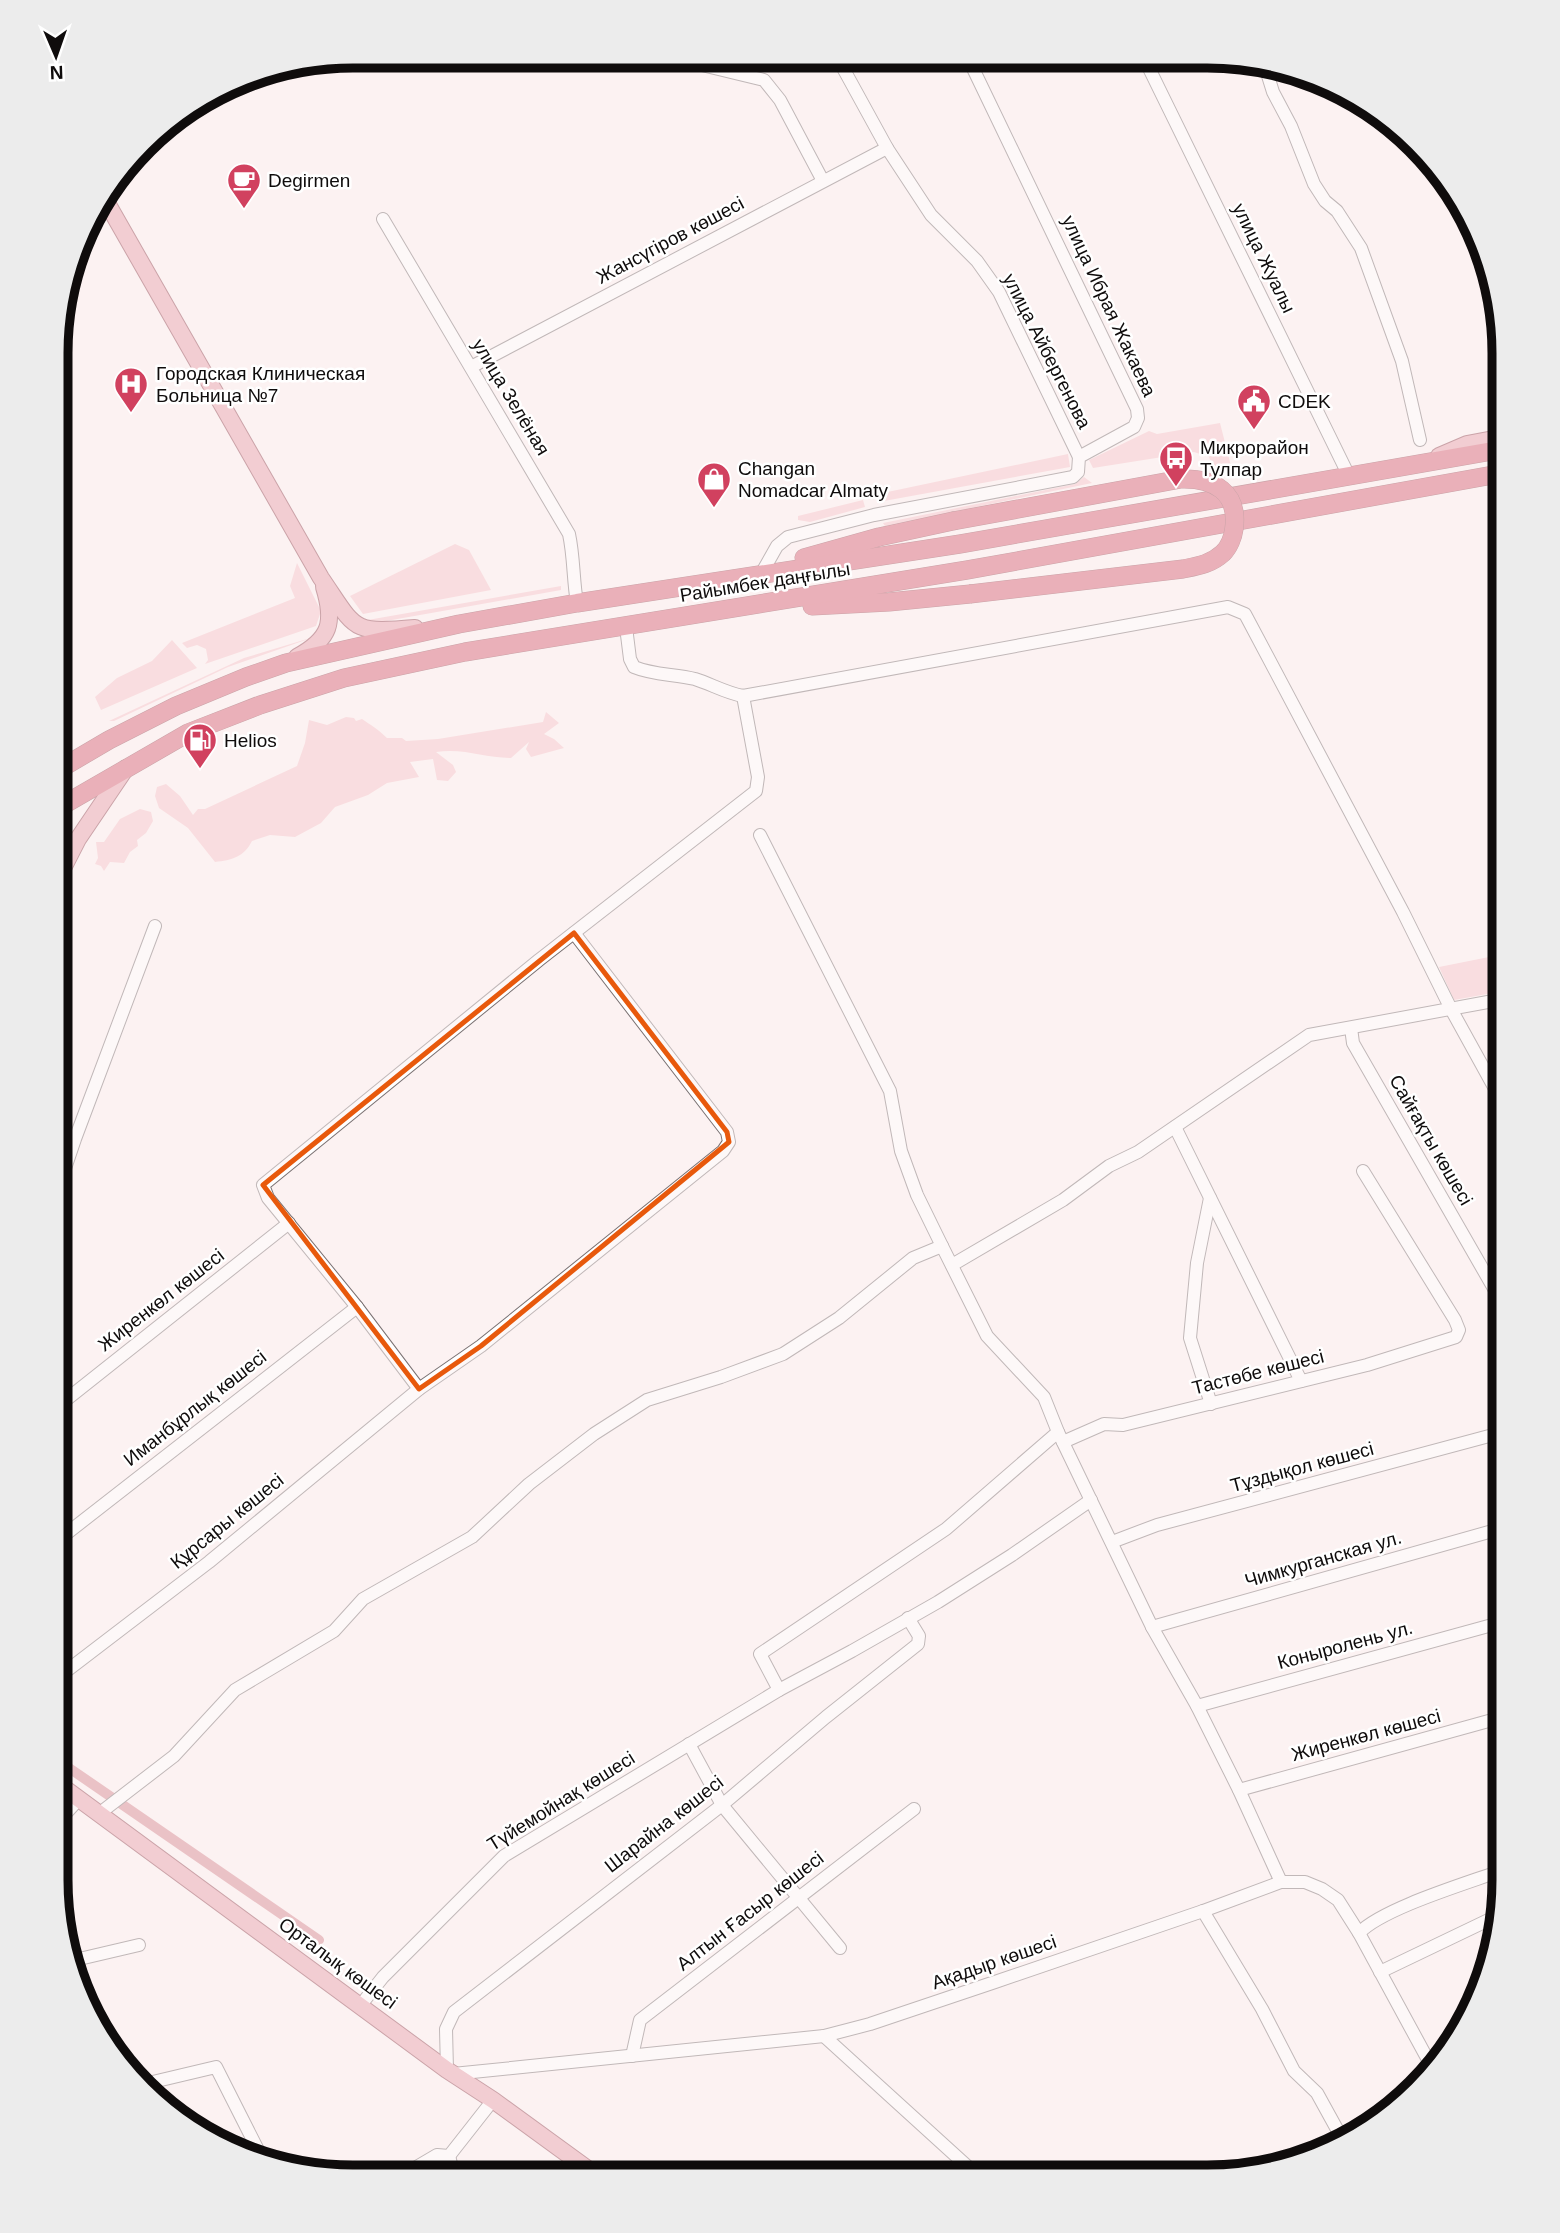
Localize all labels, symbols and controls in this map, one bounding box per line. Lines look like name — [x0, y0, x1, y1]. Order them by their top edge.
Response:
north arrow — [21, 21, 91, 91]
text: N — [49, 62, 64, 83]
cafe icon: Degirmen — [225, 161, 263, 210]
place label: Degirmen — [268, 170, 350, 191]
street label: Жансүгіров көшесі — [593, 192, 747, 288]
street label: улица Жуалы — [1228, 200, 1300, 316]
street label: улица Ибрая Жакаева — [1058, 212, 1160, 400]
street label: улица Айбергенова — [999, 270, 1095, 432]
street label: улица Зелёная — [468, 335, 554, 459]
place label: Городская Клиническая Больница №7 — [156, 363, 365, 406]
hospital icon: Городская Клиническая Больница №7 — [112, 365, 150, 414]
public building icon: CDEK — [1235, 382, 1273, 431]
place label: CDEK — [1278, 391, 1331, 412]
place label: Микрорайон Тулпар — [1200, 437, 1309, 480]
bus stop icon: Микрорайон Тулпар — [1157, 439, 1195, 488]
place label: Changan Nomadcar Almaty — [738, 458, 888, 501]
shop icon: Changan Nomadcar Almaty — [695, 460, 733, 509]
street label: Райымбек даңғылы — [678, 558, 852, 606]
fuel station icon: Helios — [181, 721, 219, 770]
place label: Helios — [224, 730, 277, 751]
street label: Сайғақты көшесі — [1385, 1071, 1477, 1209]
street label: Жиренкөл көшесі — [94, 1244, 228, 1356]
street label: Тастөбе көшесі — [1190, 1345, 1326, 1399]
street label: Иманбұрлық көшесі — [120, 1346, 270, 1470]
street label: Тұздықол көшесі — [1228, 1438, 1376, 1496]
street label: Құрсары көшесі — [166, 1469, 288, 1573]
street label: Чимкурганская ул. — [1242, 1527, 1404, 1591]
street label: Коныролень ул. — [1275, 1617, 1415, 1673]
street label: Жиренкөл көшесі — [1289, 1705, 1443, 1765]
street label: Түйемойнақ көшесі — [484, 1747, 638, 1855]
street label: Шарайна көшесі — [601, 1771, 727, 1877]
street label: Алтын Ғасыр көшесі — [673, 1847, 827, 1975]
street label: Орталық көшесі — [275, 1913, 401, 2013]
street label: Ақадыр көшесі — [929, 1931, 1059, 1993]

